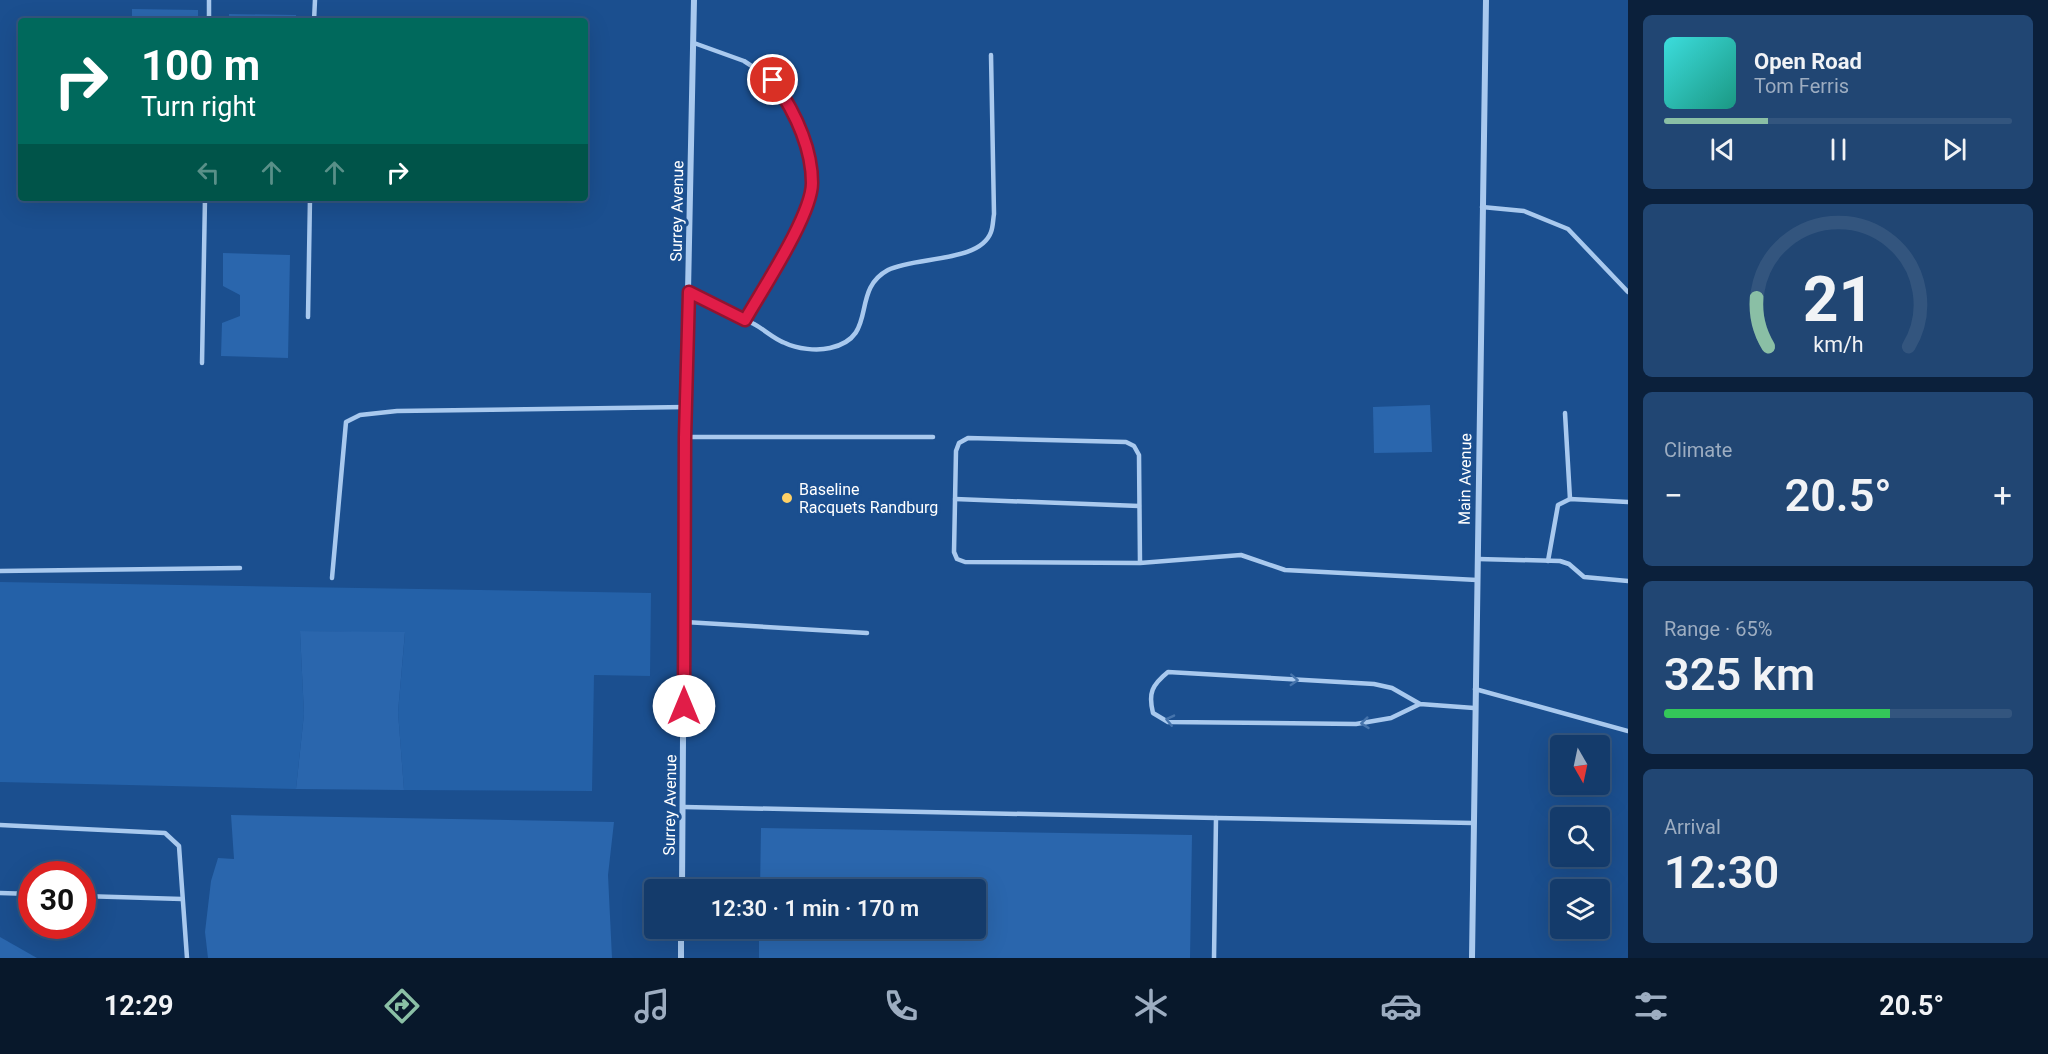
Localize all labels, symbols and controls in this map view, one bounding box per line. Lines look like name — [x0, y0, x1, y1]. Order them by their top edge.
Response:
text: 100 m — [141, 41, 260, 90]
icon: right — [42, 42, 120, 120]
text: Open Road — [1754, 49, 1862, 74]
pin — [747, 54, 798, 105]
icon: arrive — [756, 63, 789, 96]
text: Tom Ferris — [1754, 74, 1849, 98]
text: Turn right — [141, 91, 256, 123]
icon: previous — [1706, 133, 1739, 166]
icon: pause — [1822, 133, 1855, 166]
icon: next — [1938, 133, 1971, 166]
icon: left — [192, 156, 225, 189]
icon: ahead — [255, 156, 288, 189]
icon: ahead — [318, 156, 351, 189]
icon: right — [381, 156, 414, 189]
street label: Surrey Avenue — [667, 160, 687, 262]
text: 21 — [1802, 264, 1874, 337]
text: km/h — [1813, 333, 1863, 358]
street label: Main Avenue — [1455, 433, 1475, 525]
text: Climate — [1664, 438, 1732, 462]
text: 20.5° — [1784, 469, 1892, 522]
text: − — [1664, 476, 1683, 515]
text: + — [1993, 476, 2012, 515]
place label: Baseline Racquets Randburg — [799, 480, 938, 517]
marker: Baseline Racquets Randburg — [780, 491, 794, 505]
text: Range · 65% — [1664, 617, 1772, 641]
text: 325 km — [1664, 648, 1815, 701]
one-way arrow — [1290, 673, 1299, 686]
position arrow — [652, 674, 716, 738]
one-way arrow — [1166, 714, 1176, 727]
one-way arrow — [1360, 716, 1369, 729]
north arrow — [1550, 735, 1610, 795]
map controls — [1550, 735, 1610, 939]
street label: Surrey Avenue — [660, 754, 680, 856]
button: search — [1550, 807, 1610, 867]
text: Arrival — [1664, 815, 1721, 839]
text: 12:30 — [1664, 846, 1779, 899]
speed limit sign: 30 — [18, 861, 96, 939]
button: layers — [1550, 879, 1610, 939]
text: 12:30 · 1 min · 170 m — [711, 896, 919, 921]
icon: directions — [381, 985, 423, 1027]
icon: music — [631, 985, 673, 1027]
icon: phone — [880, 985, 922, 1027]
icon: climate — [1130, 985, 1172, 1027]
icon: car — [1380, 985, 1422, 1027]
icon: filters — [1630, 985, 1672, 1027]
text: 12:29 — [104, 990, 173, 1022]
text: 20.5° — [1879, 990, 1944, 1022]

